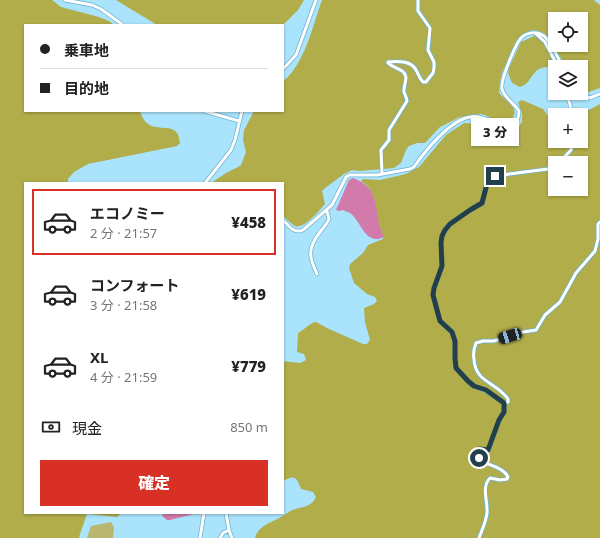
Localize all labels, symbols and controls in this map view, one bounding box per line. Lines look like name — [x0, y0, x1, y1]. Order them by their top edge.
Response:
map controls — [548, 12, 588, 196]
button: locate — [548, 12, 588, 52]
text: 乗車地 — [64, 40, 109, 60]
button: layers — [548, 60, 588, 100]
text: 目的地 — [64, 78, 109, 98]
button: + — [548, 108, 588, 148]
callout: 3 分 — [471, 118, 519, 146]
text: 3 分 — [483, 123, 507, 141]
button: − — [548, 156, 588, 196]
route end — [486, 167, 504, 185]
text: エコノミー — [90, 203, 165, 223]
icon: car — [42, 204, 78, 240]
text: ¥458 — [231, 212, 266, 232]
text: 2 分 · 21:57 — [90, 224, 157, 242]
text: コンフォート — [90, 275, 180, 295]
icon: car — [42, 276, 78, 312]
text: ¥619 — [231, 284, 266, 304]
text: 3 分 · 21:58 — [90, 296, 157, 314]
car — [497, 327, 523, 345]
text: XL — [90, 347, 108, 367]
icon: car — [42, 348, 78, 384]
text: ¥779 — [231, 356, 266, 376]
text: 4 分 · 21:59 — [90, 368, 157, 386]
icon: cash — [40, 416, 62, 438]
text: 現金 — [72, 418, 102, 438]
text: 850 m — [230, 418, 268, 436]
route start — [470, 449, 488, 467]
button: 確定 — [40, 460, 268, 506]

